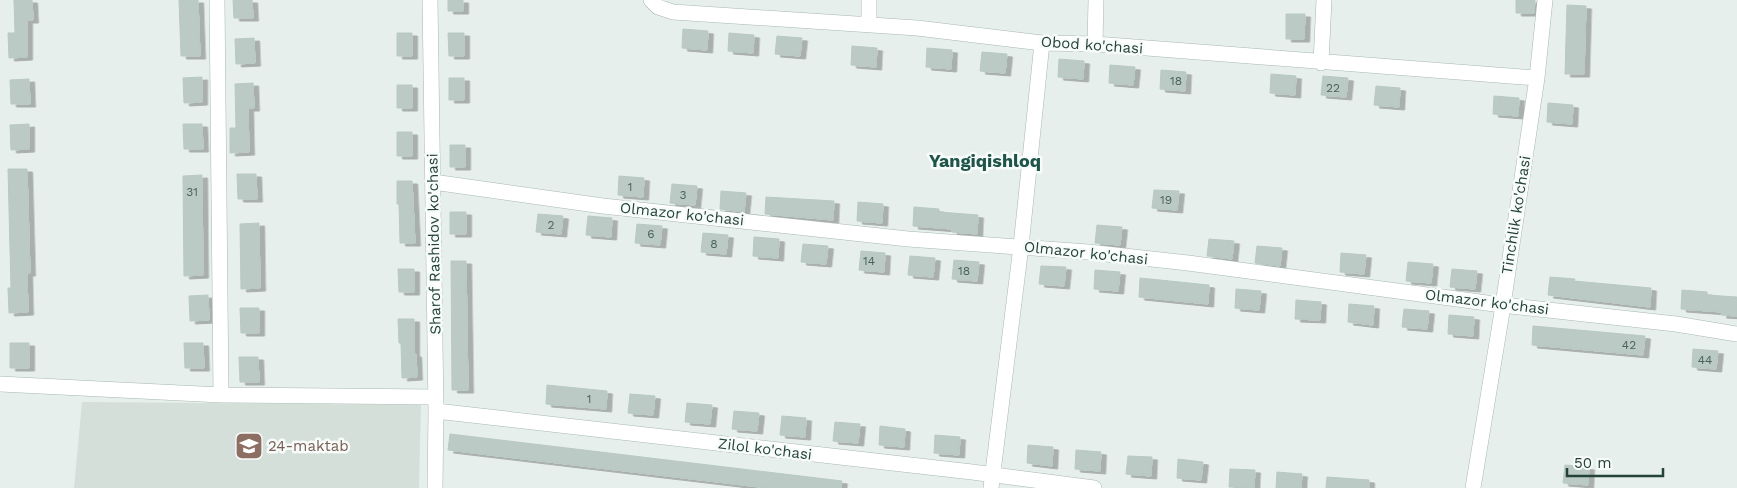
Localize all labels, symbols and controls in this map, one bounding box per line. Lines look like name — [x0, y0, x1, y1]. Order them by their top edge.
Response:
street label: Obod ko'chasi — [1040, 32, 1144, 58]
house number: 18 — [1170, 74, 1182, 88]
house number: 22 — [1326, 81, 1340, 95]
district label: Yangiqishloq — [929, 150, 1041, 171]
street label: Sharof Rashidov ko'chasi — [423, 153, 445, 335]
street label: Tinchlik ko'chasi — [1498, 154, 1534, 276]
house number: 1 — [628, 180, 632, 194]
house number: 31 — [186, 185, 198, 199]
house number: 3 — [680, 188, 687, 202]
house number: 19 — [1160, 193, 1172, 207]
street label: Olmazor ko'chasi — [619, 199, 745, 229]
house number: 2 — [548, 218, 555, 232]
house number: 6 — [647, 227, 655, 241]
house number: 8 — [710, 237, 718, 251]
street label: Olmazor ko'chasi — [1023, 238, 1149, 268]
house number: 14 — [863, 254, 875, 268]
house number: 18 — [958, 264, 970, 278]
street label: Olmazor ko'chasi — [1424, 285, 1550, 319]
house number: 42 — [1622, 338, 1636, 352]
house number: 44 — [1698, 353, 1712, 367]
house number: 1 — [587, 392, 591, 406]
school or university icon: 24-maktab — [234, 431, 264, 461]
street label: Zilol ko'chasi — [717, 434, 813, 464]
place label: 24-maktab — [268, 437, 349, 455]
scale bar — [1567, 446, 1663, 478]
text: 50 m — [1574, 454, 1611, 472]

